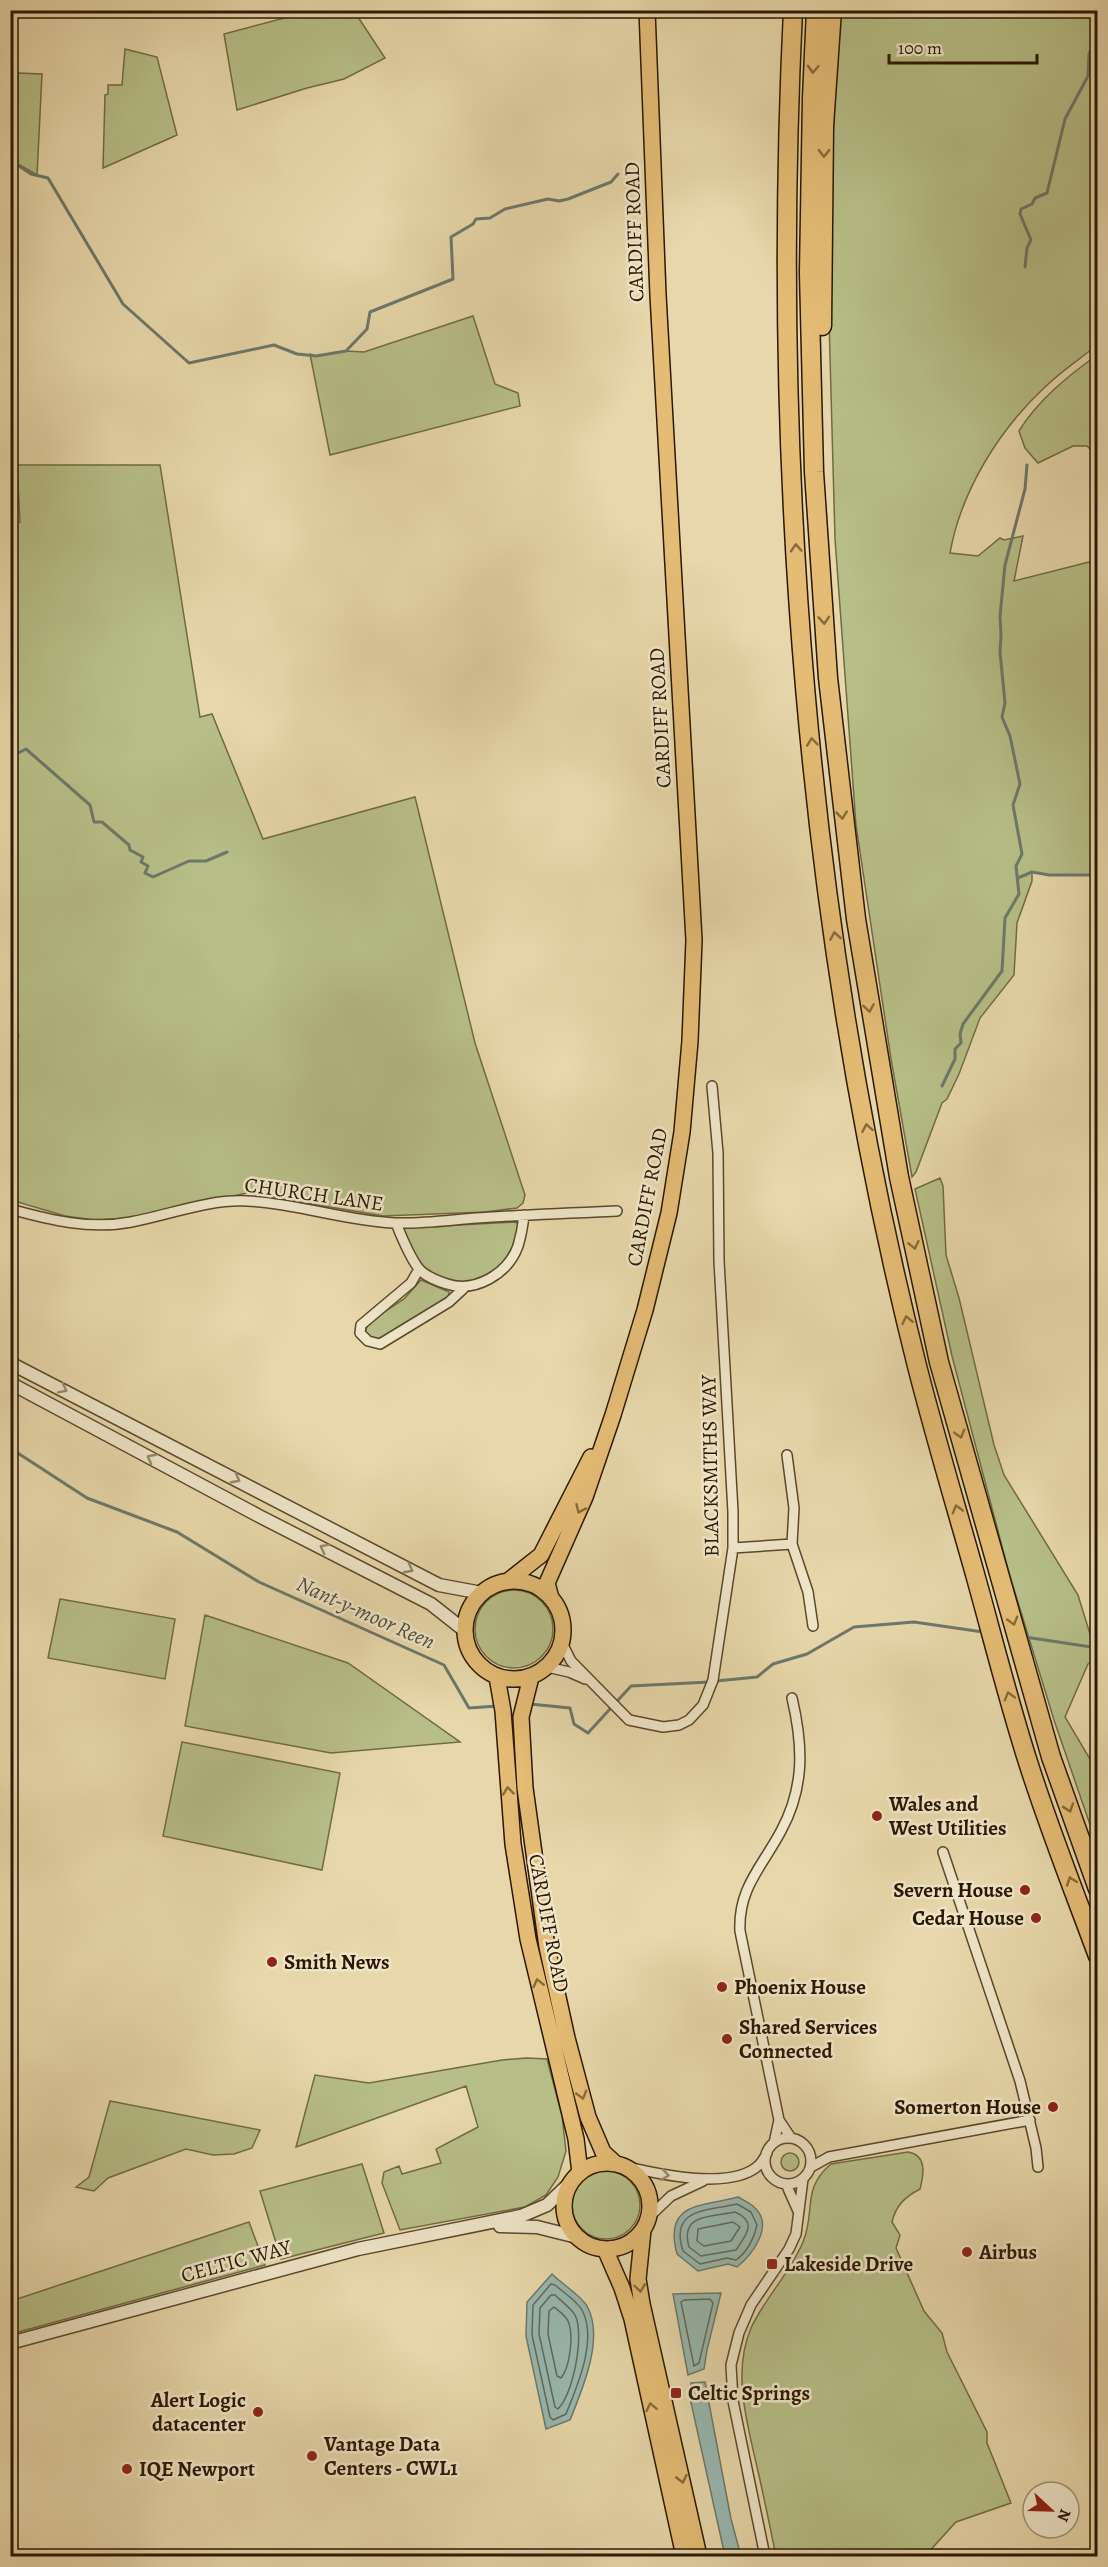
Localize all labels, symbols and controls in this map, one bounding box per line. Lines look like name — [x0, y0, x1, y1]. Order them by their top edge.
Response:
scale bar — [889, 27, 1038, 65]
text: 100 m — [898, 36, 942, 60]
one-way arrow — [806, 64, 819, 73]
one-way arrow — [818, 148, 830, 157]
street label: CARDIFF ROAD — [618, 161, 650, 303]
one-way arrow — [790, 543, 803, 552]
one-way arrow — [817, 616, 830, 625]
street label: CARDIFF ROAD — [642, 647, 678, 789]
one-way arrow — [806, 737, 819, 746]
one-way arrow — [835, 810, 848, 819]
one-way arrow — [829, 931, 841, 940]
one-way arrow — [863, 1003, 875, 1012]
one-way arrow — [861, 1123, 874, 1133]
street label: CARDIFF ROAD — [620, 1126, 674, 1268]
street label: CHURCH LANE — [243, 1170, 385, 1218]
one-way arrow — [906, 1239, 919, 1249]
one-way arrow — [901, 1315, 914, 1325]
street label: BLACKSMITHS WAY — [694, 1374, 726, 1557]
one-way arrow — [56, 1382, 67, 1393]
one-way arrow — [952, 1429, 965, 1439]
one-way arrow — [146, 1454, 157, 1465]
one-way arrow — [230, 1471, 241, 1483]
one-way arrow — [575, 1503, 587, 1514]
one-way arrow — [952, 1504, 964, 1515]
one-way arrow — [319, 1544, 330, 1555]
one-way arrow — [403, 1562, 413, 1573]
water label: Nant-y-moor Reen — [292, 1569, 440, 1657]
one-way arrow — [1006, 1616, 1018, 1626]
one-way arrow — [1004, 1692, 1016, 1702]
one-way arrow — [502, 1786, 515, 1795]
place label: Wales and West Utilities — [888, 1790, 1007, 1842]
one-way arrow — [1062, 1802, 1075, 1813]
marker: Wales and West Utilities — [870, 1809, 884, 1823]
street label: CARDIFF ROAD — [522, 1852, 576, 1994]
place label: Severn House — [893, 1876, 1013, 1904]
one-way arrow — [1065, 1877, 1078, 1887]
marker: Severn House — [1018, 1883, 1032, 1897]
place label: Cedar House — [912, 1904, 1024, 1932]
marker: Cedar House — [1029, 1911, 1043, 1925]
place label: Smith News — [284, 1948, 389, 1976]
marker: Smith News — [265, 1955, 279, 1969]
place label: Phoenix House — [734, 1973, 866, 2001]
one-way arrow — [532, 1978, 545, 1988]
marker: Phoenix House — [715, 1980, 729, 1994]
place label: Shared Services Connected — [739, 2013, 877, 2065]
marker: Shared Services Connected — [720, 2032, 734, 2046]
one-way arrow — [575, 2089, 587, 2100]
place label: Somerton House — [894, 2093, 1041, 2121]
marker: Somerton House — [1046, 2100, 1060, 2114]
one-way arrow — [660, 2168, 669, 2181]
street label: CELTIC WAY — [178, 2233, 295, 2289]
place label: Airbus — [978, 2238, 1037, 2266]
marker: Airbus — [960, 2245, 974, 2259]
place label: Lakeside Drive — [784, 2250, 914, 2278]
marker: Lakeside Drive — [765, 2257, 779, 2271]
one-way arrow — [633, 2284, 646, 2293]
place label: Celtic Springs — [688, 2379, 810, 2407]
place label: Alert Logic datacenter — [150, 2386, 246, 2438]
marker: Celtic Springs — [669, 2386, 683, 2400]
one-way arrow — [646, 2403, 659, 2413]
marker: Alert Logic datacenter — [251, 2405, 265, 2419]
place label: Vantage Data Centers - CWL1 — [323, 2430, 458, 2482]
marker: Vantage Data Centers - CWL1 — [305, 2449, 319, 2463]
place label: IQE Newport — [139, 2455, 255, 2483]
marker: IQE Newport — [120, 2462, 134, 2476]
one-way arrow — [675, 2473, 688, 2483]
north arrow — [1021, 2480, 1081, 2540]
text: N — [1051, 2506, 1076, 2525]

